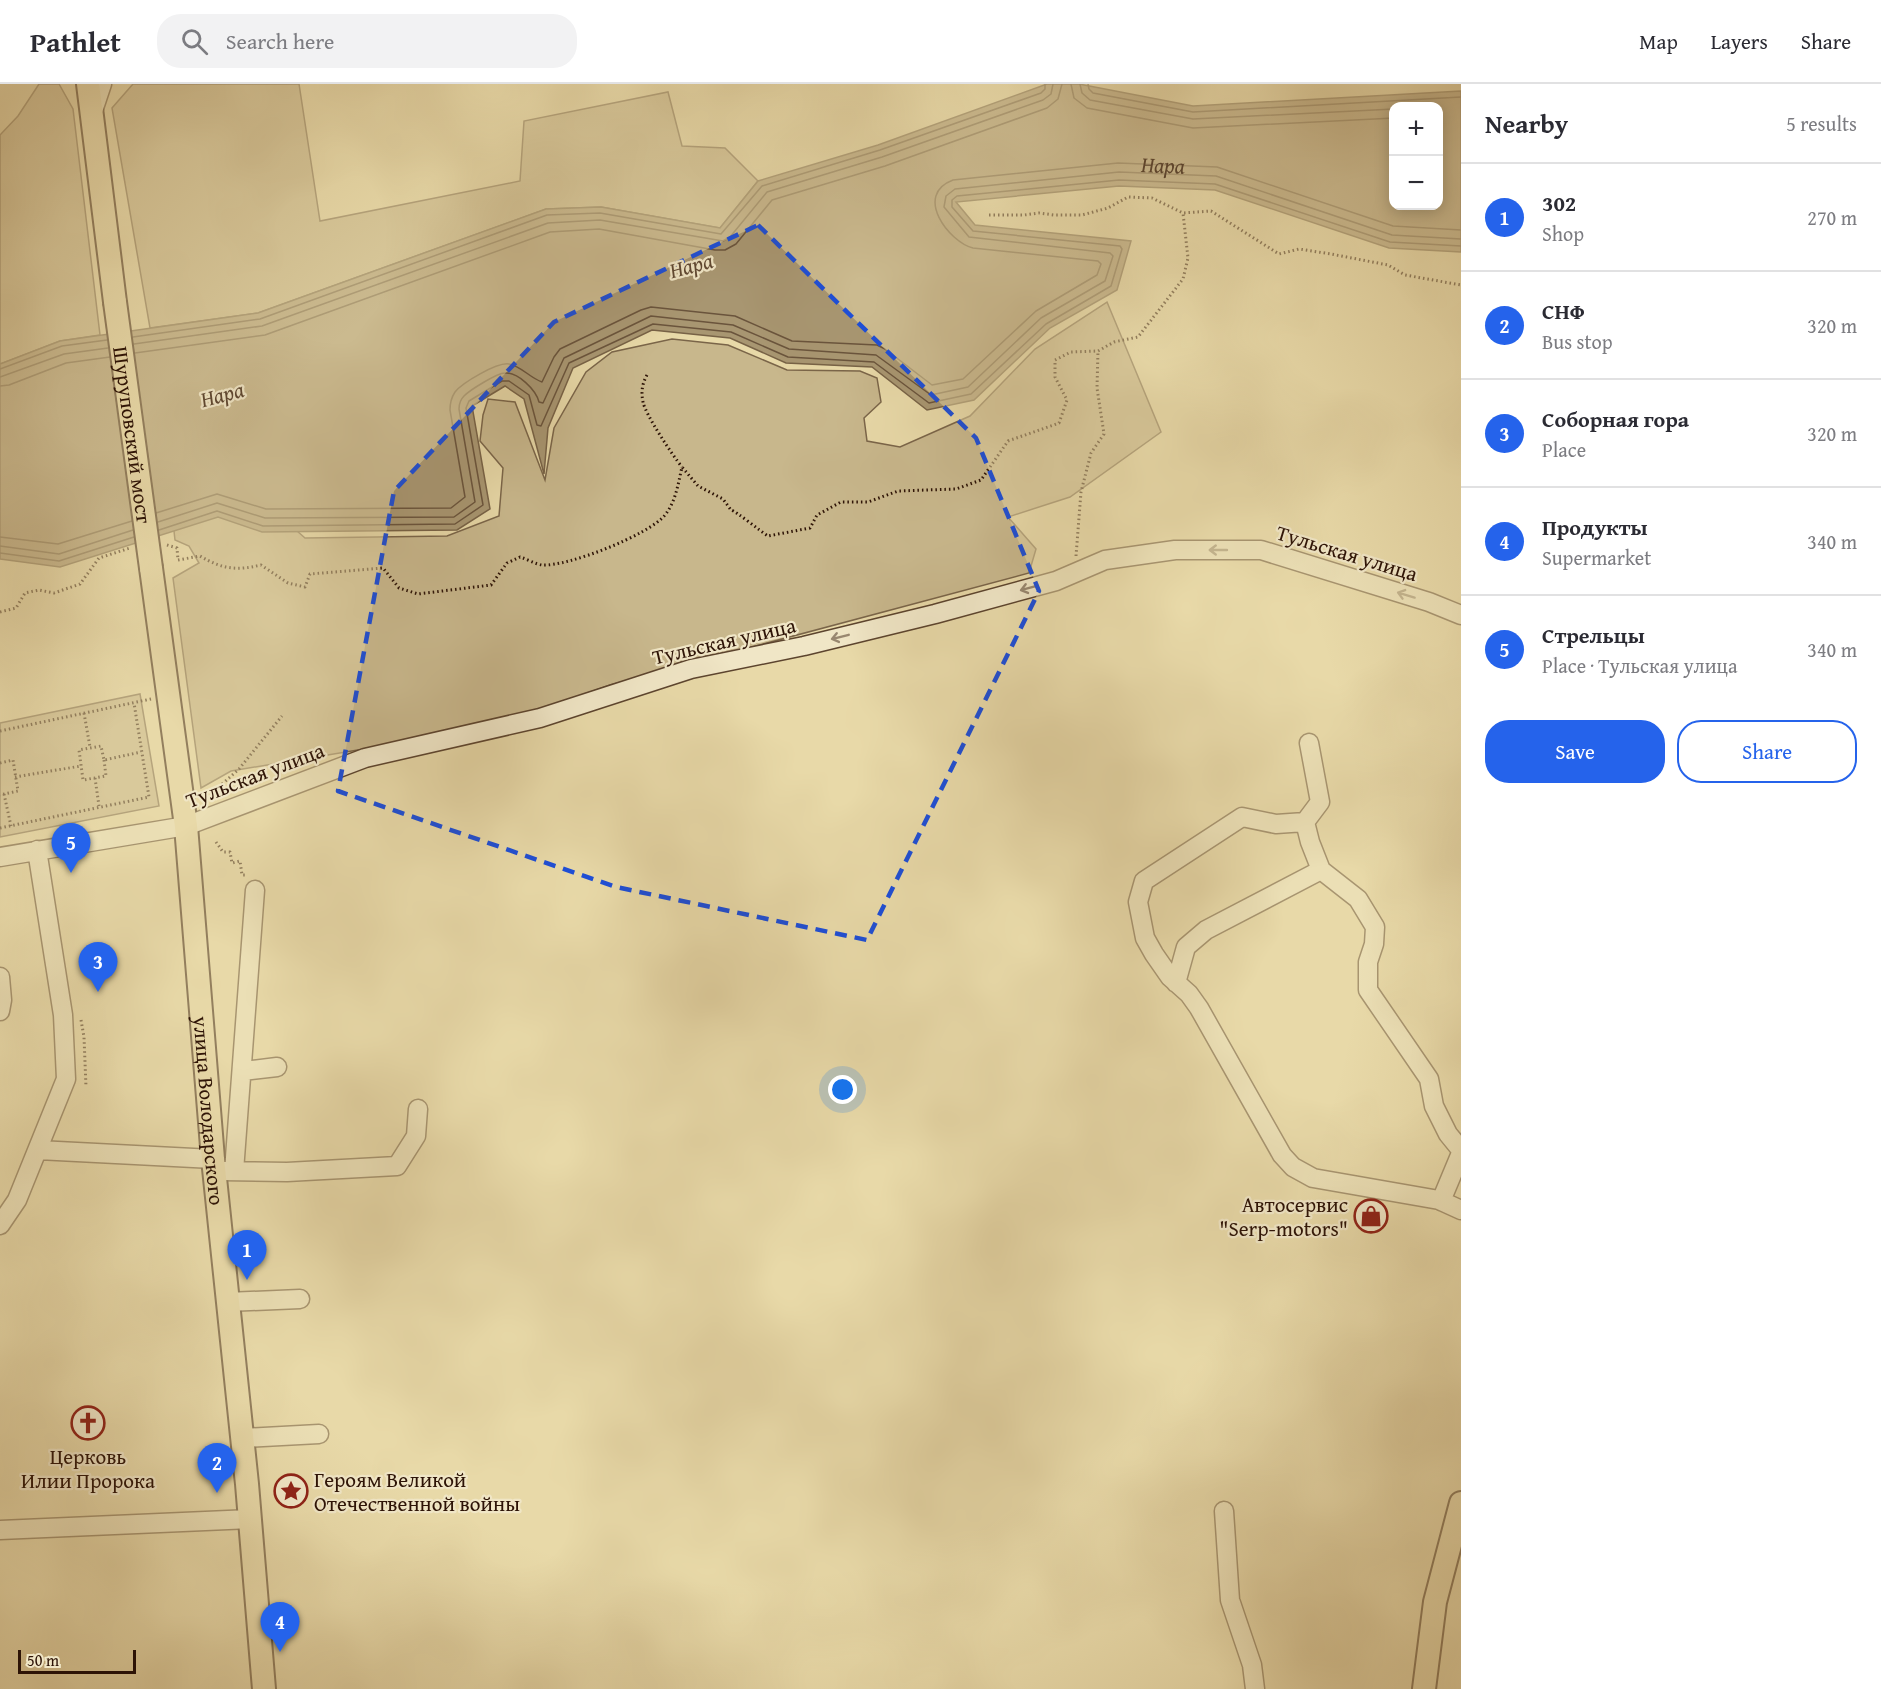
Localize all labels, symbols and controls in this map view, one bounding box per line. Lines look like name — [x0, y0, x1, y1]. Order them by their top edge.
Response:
search box — [157, 14, 577, 68]
text: Pathlet — [30, 21, 121, 62]
icon: search — [178, 25, 211, 58]
text: Search here — [226, 25, 334, 57]
text: Map — [1639, 26, 1678, 57]
text: Layers — [1711, 26, 1768, 57]
text: Share — [1801, 26, 1851, 57]
map controls — [1389, 102, 1443, 210]
button: + — [1389, 102, 1443, 156]
text: Nearby — [1485, 104, 1568, 143]
text: 5 results — [1786, 109, 1857, 138]
water label: Нара — [1140, 148, 1186, 182]
button: − — [1389, 156, 1443, 210]
text: 302 — [1542, 187, 1576, 219]
text: 1 — [1499, 203, 1510, 232]
text: 270 m — [1807, 203, 1857, 232]
text: Shop — [1542, 219, 1584, 248]
water label: Нара — [666, 244, 716, 286]
text: СНФ — [1542, 295, 1585, 327]
text: 2 — [1499, 311, 1510, 340]
text: 320 m — [1807, 311, 1857, 340]
text: Bus stop — [1542, 327, 1613, 356]
street label: Шуруповский мост — [106, 344, 160, 525]
water label: Нара — [197, 373, 247, 415]
text: Соборная гора — [1542, 403, 1689, 435]
text: 3 — [1499, 419, 1510, 448]
text: 320 m — [1807, 419, 1857, 448]
text: Place — [1542, 435, 1586, 464]
text: Продукты — [1542, 511, 1648, 543]
street label: Тульская улица — [1273, 517, 1421, 589]
text: 4 — [1499, 527, 1510, 556]
text: 340 m — [1807, 527, 1857, 556]
text: Supermarket — [1542, 543, 1651, 572]
one-way arrow — [1208, 544, 1228, 556]
one-way arrow — [1020, 583, 1039, 594]
one-way arrow — [1397, 589, 1416, 600]
street label: Тульская улица — [649, 609, 799, 673]
text: Стрельцы — [1542, 619, 1645, 651]
one-way arrow — [831, 632, 850, 644]
text: 5 — [1499, 635, 1510, 664]
text: 340 m — [1807, 635, 1857, 664]
text: Place · Тульская улица — [1542, 651, 1737, 680]
button: Save — [1485, 720, 1665, 783]
button: Share — [1677, 720, 1857, 783]
street label: Тульская улица — [181, 734, 329, 816]
pin: 5 — [52, 824, 90, 873]
pin: 3 — [78, 942, 118, 992]
street label: улица Володарского — [186, 1014, 233, 1207]
your location — [828, 1075, 857, 1104]
place label: Автосервис "Serp-motors" — [1219, 1189, 1348, 1244]
shop icon: Автосервис "Serp-motors" — [1353, 1198, 1389, 1234]
pin: 1 — [228, 1230, 266, 1280]
church icon: Церковь Илии Пророка — [70, 1405, 106, 1441]
place label: Церковь Илии Пророка — [21, 1441, 155, 1496]
pin: 2 — [198, 1444, 236, 1493]
place label: Героям Великой Отечественной войны — [314, 1464, 520, 1519]
place icon: Героям Великой Отечественной войны — [273, 1473, 309, 1509]
pin: 4 — [260, 1602, 300, 1652]
scale bar — [18, 1647, 136, 1674]
text: 50 m — [27, 1648, 59, 1672]

